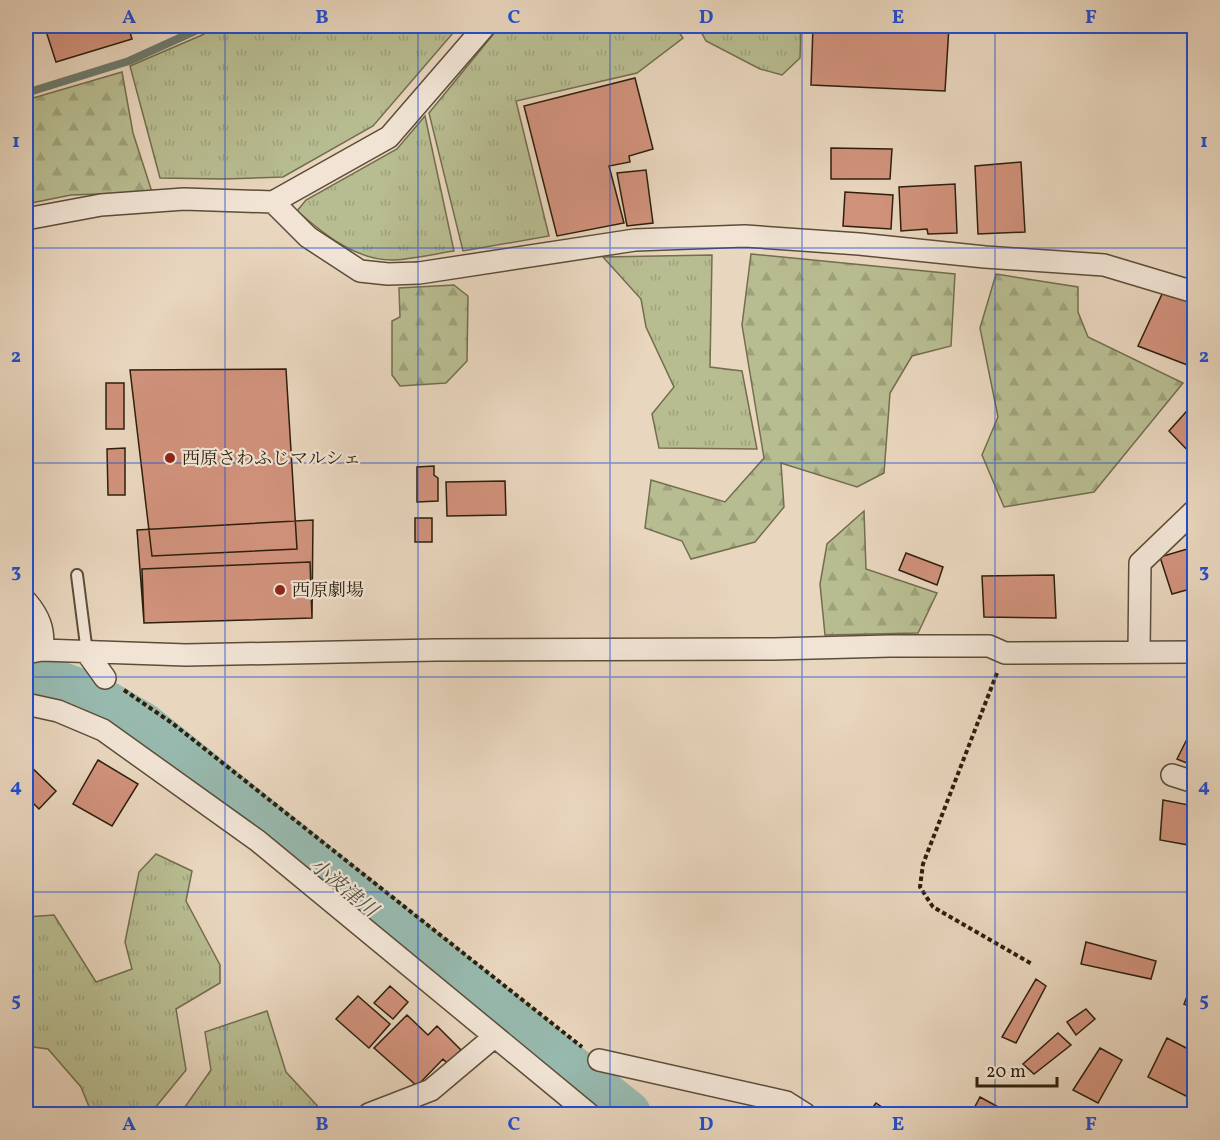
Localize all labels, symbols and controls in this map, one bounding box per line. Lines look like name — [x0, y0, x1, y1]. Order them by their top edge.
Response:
text: A — [122, 4, 136, 32]
text: B — [315, 4, 329, 32]
text: C — [508, 4, 521, 32]
text: D — [699, 4, 713, 32]
text: E — [892, 4, 904, 32]
text: F — [1085, 4, 1097, 32]
text: 1 — [12, 128, 20, 156]
text: 1 — [1200, 128, 1208, 156]
text: 2 — [11, 343, 21, 371]
text: 2 — [1199, 343, 1209, 371]
place label: 西原さわふじマルシェ — [182, 447, 361, 472]
marker: 西原さわふじマルシェ — [163, 451, 177, 465]
text: 3 — [11, 558, 21, 586]
text: 3 — [1199, 558, 1209, 586]
place label: 西原劇場 — [292, 579, 364, 604]
marker: 西原劇場 — [273, 583, 287, 597]
text: 4 — [10, 773, 22, 801]
text: 4 — [1198, 773, 1210, 801]
water label: 小波津川 — [303, 853, 384, 926]
text: 5 — [11, 987, 21, 1015]
text: 5 — [1199, 987, 1209, 1015]
scale bar — [977, 1050, 1056, 1088]
text: 20 m — [986, 1060, 1026, 1085]
text: A — [122, 1111, 136, 1139]
text: B — [315, 1111, 329, 1139]
text: C — [508, 1111, 521, 1139]
text: D — [699, 1111, 713, 1139]
text: E — [892, 1111, 904, 1139]
text: F — [1085, 1111, 1097, 1139]

